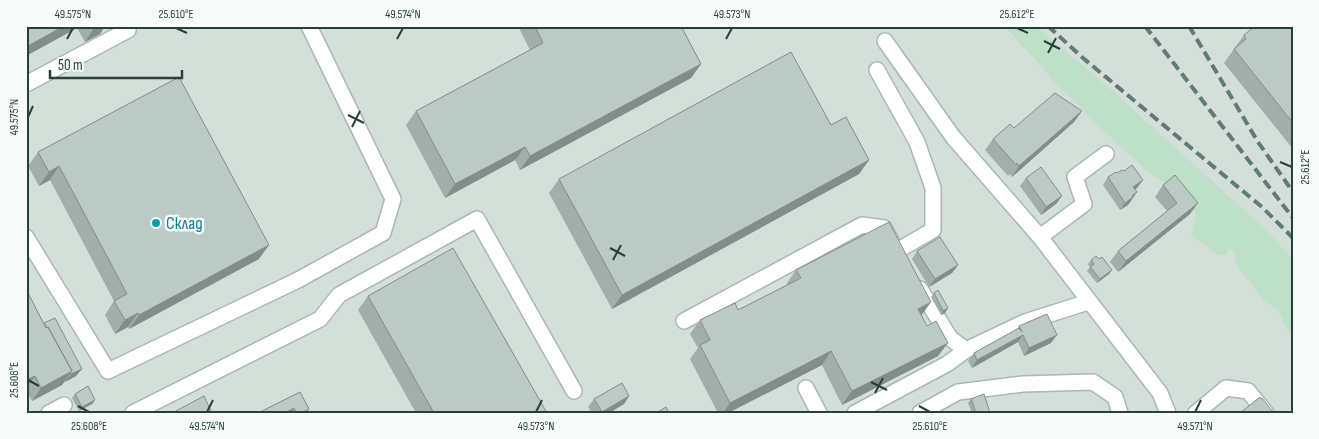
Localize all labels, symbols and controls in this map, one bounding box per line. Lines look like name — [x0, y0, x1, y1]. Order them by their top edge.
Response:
text: 49.575°N — [55, 7, 91, 22]
text: 25.610°E — [158, 7, 194, 22]
text: 49.574°N — [385, 7, 421, 22]
text: 49.573°N — [714, 7, 750, 22]
text: 25.612°E — [1000, 7, 1034, 22]
scale bar — [50, 48, 182, 80]
text: 50 m — [58, 56, 83, 75]
text: 49.575°N — [7, 99, 22, 135]
text: 25.612°E — [1298, 150, 1313, 184]
place label: Склад — [166, 213, 203, 234]
marker: Склад — [150, 217, 162, 229]
text: 25.608°E — [7, 362, 22, 398]
text: 25.608°E — [71, 419, 107, 434]
text: 49.574°N — [189, 419, 225, 434]
text: 49.573°N — [518, 419, 554, 434]
text: 25.610°E — [912, 419, 948, 434]
text: 49.571°N — [1177, 419, 1213, 434]

